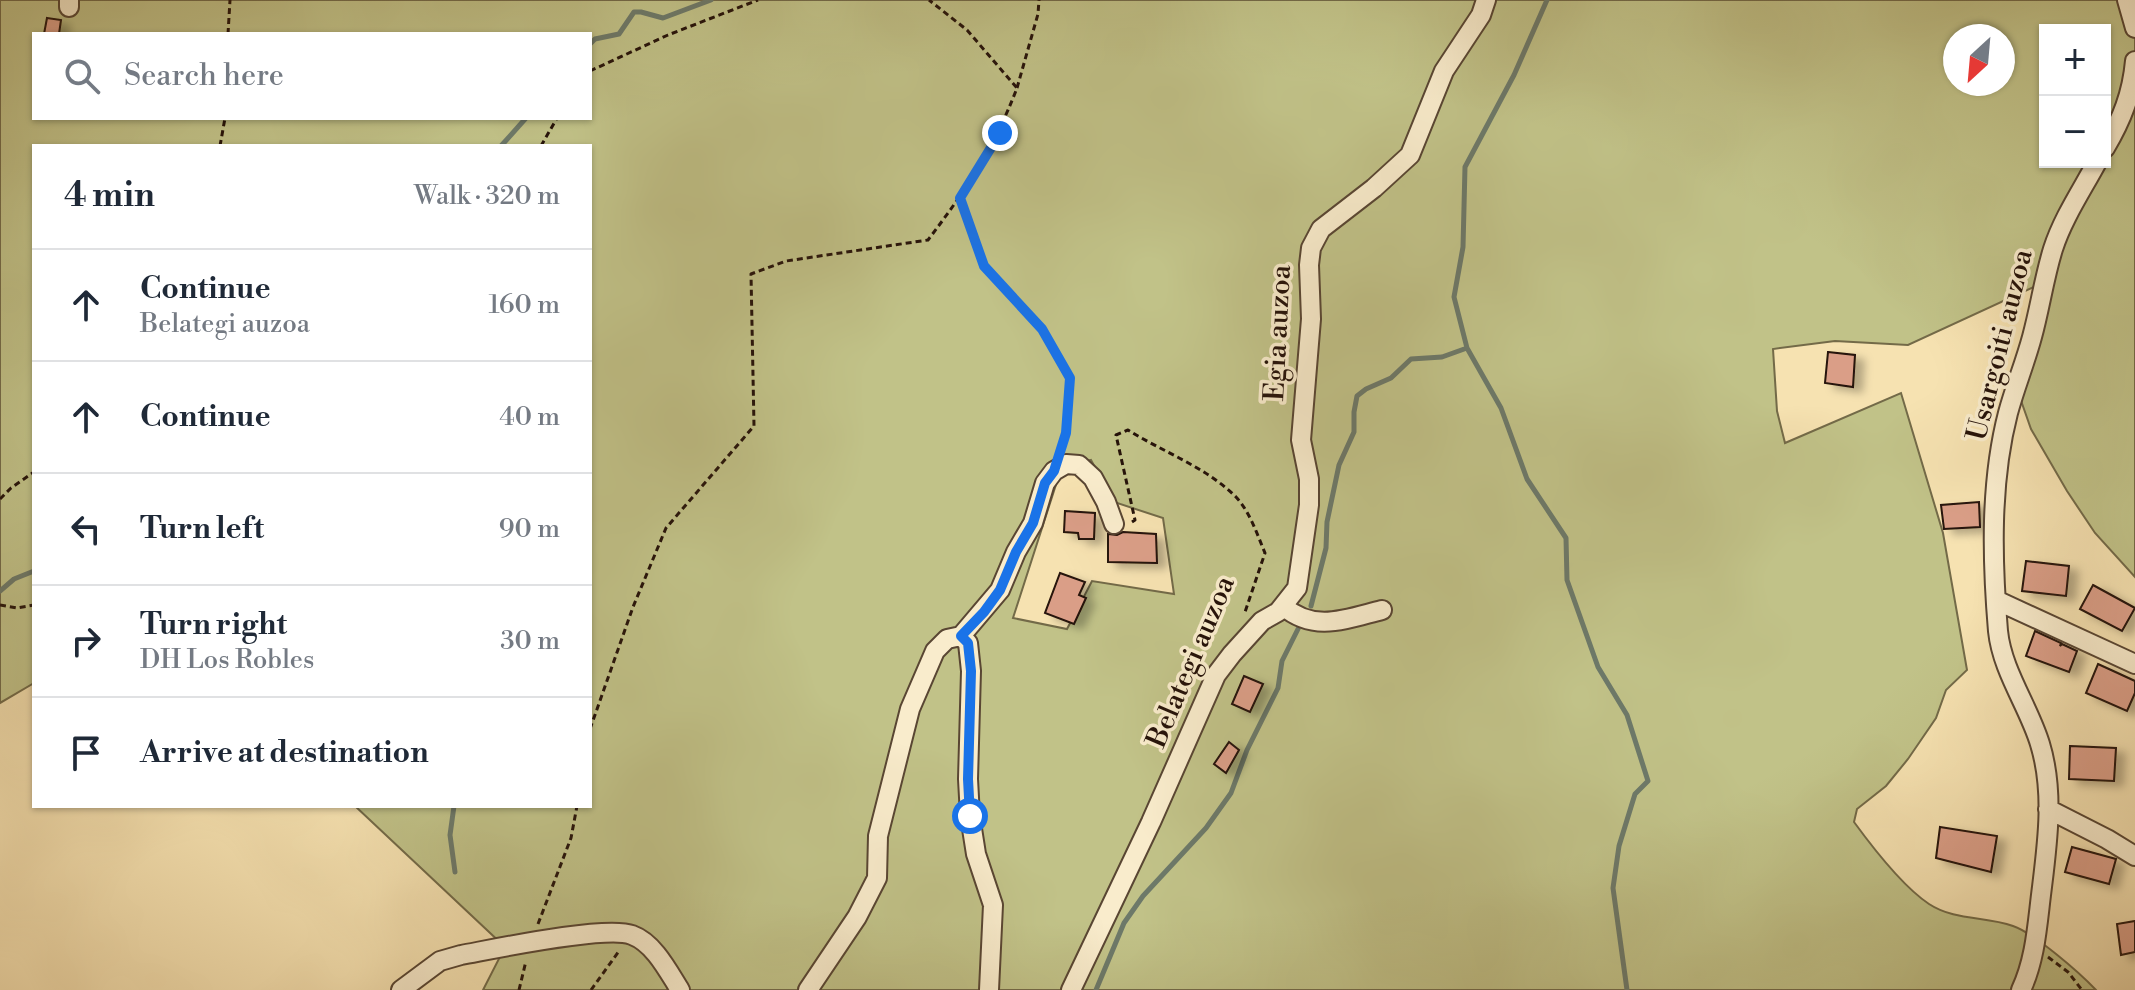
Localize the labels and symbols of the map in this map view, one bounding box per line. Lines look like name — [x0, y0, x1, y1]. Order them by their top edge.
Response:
north arrow — [1943, 24, 2015, 96]
route end — [982, 115, 1018, 151]
street label: Usargoiti auzoa — [1959, 245, 2041, 444]
street label: Egia auzoa — [1257, 263, 1299, 402]
street label: Belategi auzoa — [1139, 570, 1243, 754]
route start — [952, 798, 988, 834]

